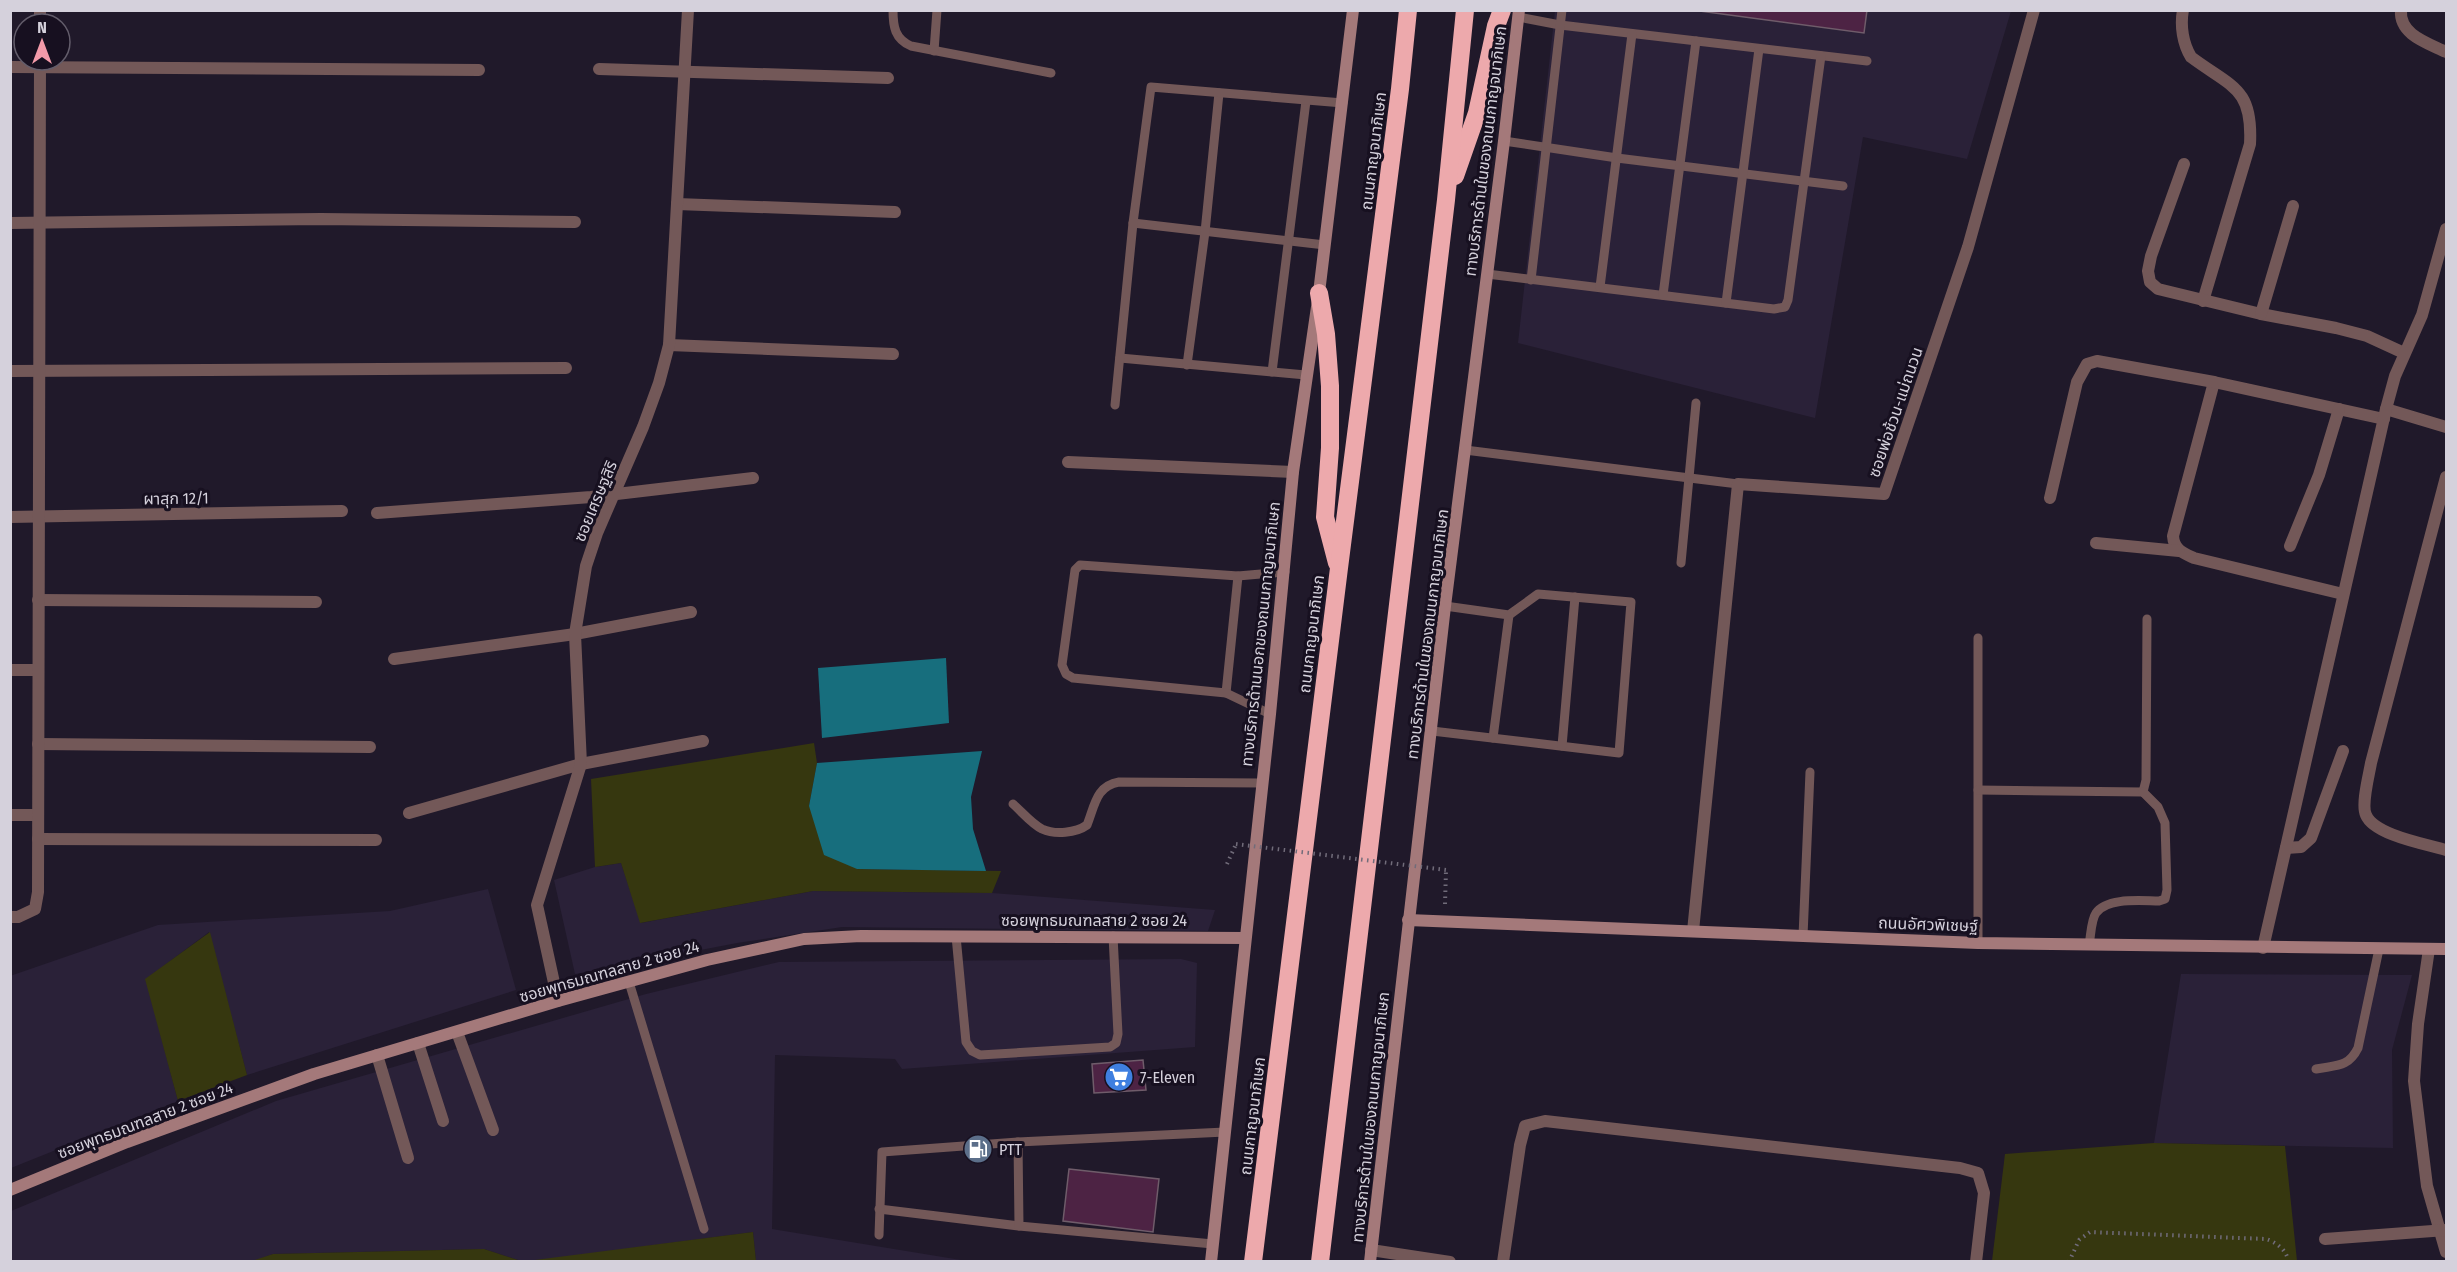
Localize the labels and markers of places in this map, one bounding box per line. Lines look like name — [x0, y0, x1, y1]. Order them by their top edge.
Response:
supermarket icon: 7-Eleven — [1103, 1061, 1135, 1093]
place label: 7-Eleven — [1140, 1068, 1195, 1087]
fuel station icon: PTT — [962, 1133, 994, 1165]
place label: PTT — [999, 1140, 1022, 1159]

